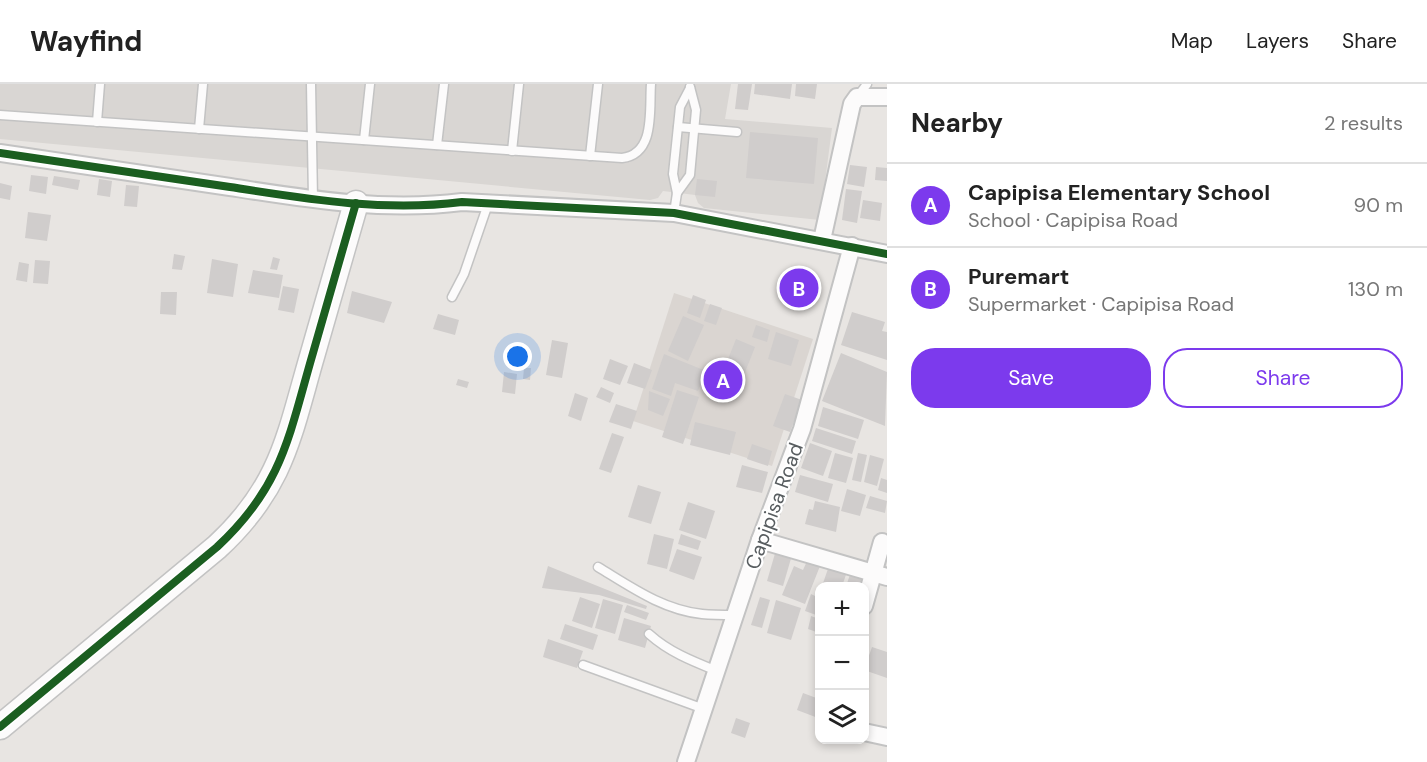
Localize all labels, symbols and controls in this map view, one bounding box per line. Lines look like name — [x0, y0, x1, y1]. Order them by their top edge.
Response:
text: Wayfind — [30, 23, 142, 60]
text: Map — [1171, 27, 1213, 55]
text: Layers — [1246, 27, 1309, 55]
text: Share — [1342, 27, 1397, 55]
text: Nearby — [911, 106, 1003, 140]
text: 2 results — [1324, 110, 1403, 136]
text: Capipisa Elementary School — [968, 178, 1270, 207]
text: A — [923, 192, 938, 218]
text: 90 m — [1354, 192, 1403, 218]
text: School · Capipisa Road — [968, 207, 1178, 233]
text: Puremart — [968, 262, 1069, 291]
pin: B — [780, 266, 818, 310]
text: B — [924, 276, 937, 302]
text: 130 m — [1348, 276, 1403, 302]
text: Supermarket · Capipisa Road — [968, 291, 1234, 317]
your location — [503, 342, 532, 371]
button: Save — [911, 348, 1151, 408]
button: Share — [1163, 348, 1403, 408]
pin: A — [704, 358, 742, 402]
street label: Capipisa Road — [739, 439, 809, 573]
map controls — [815, 582, 869, 744]
button: + — [815, 582, 869, 636]
button: − — [815, 636, 869, 690]
button: layers — [815, 690, 869, 744]

